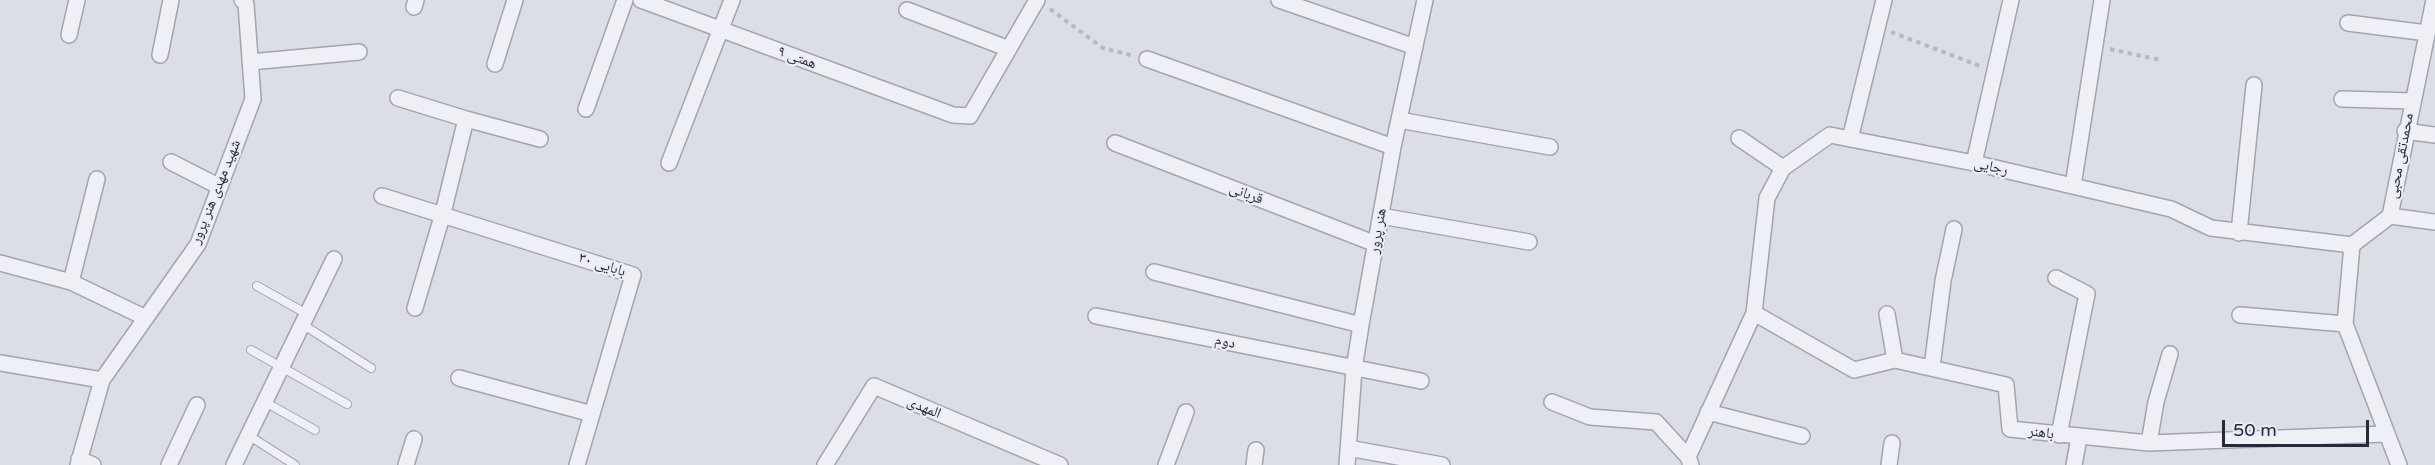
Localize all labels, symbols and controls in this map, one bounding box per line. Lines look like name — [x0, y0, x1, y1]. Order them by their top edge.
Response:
street label: همتی ۹ — [775, 43, 819, 73]
street label: محمدتقی محبی — [2384, 112, 2418, 200]
street label: شهید مهدی هنر پرور — [187, 137, 245, 247]
street label: رجایی — [1972, 154, 2010, 180]
street label: قربانی — [1227, 179, 1265, 209]
street label: هنر پرور — [1365, 207, 1391, 255]
street label: بابایی ۳۰ — [576, 249, 628, 281]
street label: دوم — [1213, 331, 1237, 353]
street label: المهدی — [904, 393, 944, 423]
scale bar — [2225, 408, 2372, 446]
text: 50 m — [2233, 419, 2277, 441]
street label: باهنر — [2027, 422, 2055, 444]

